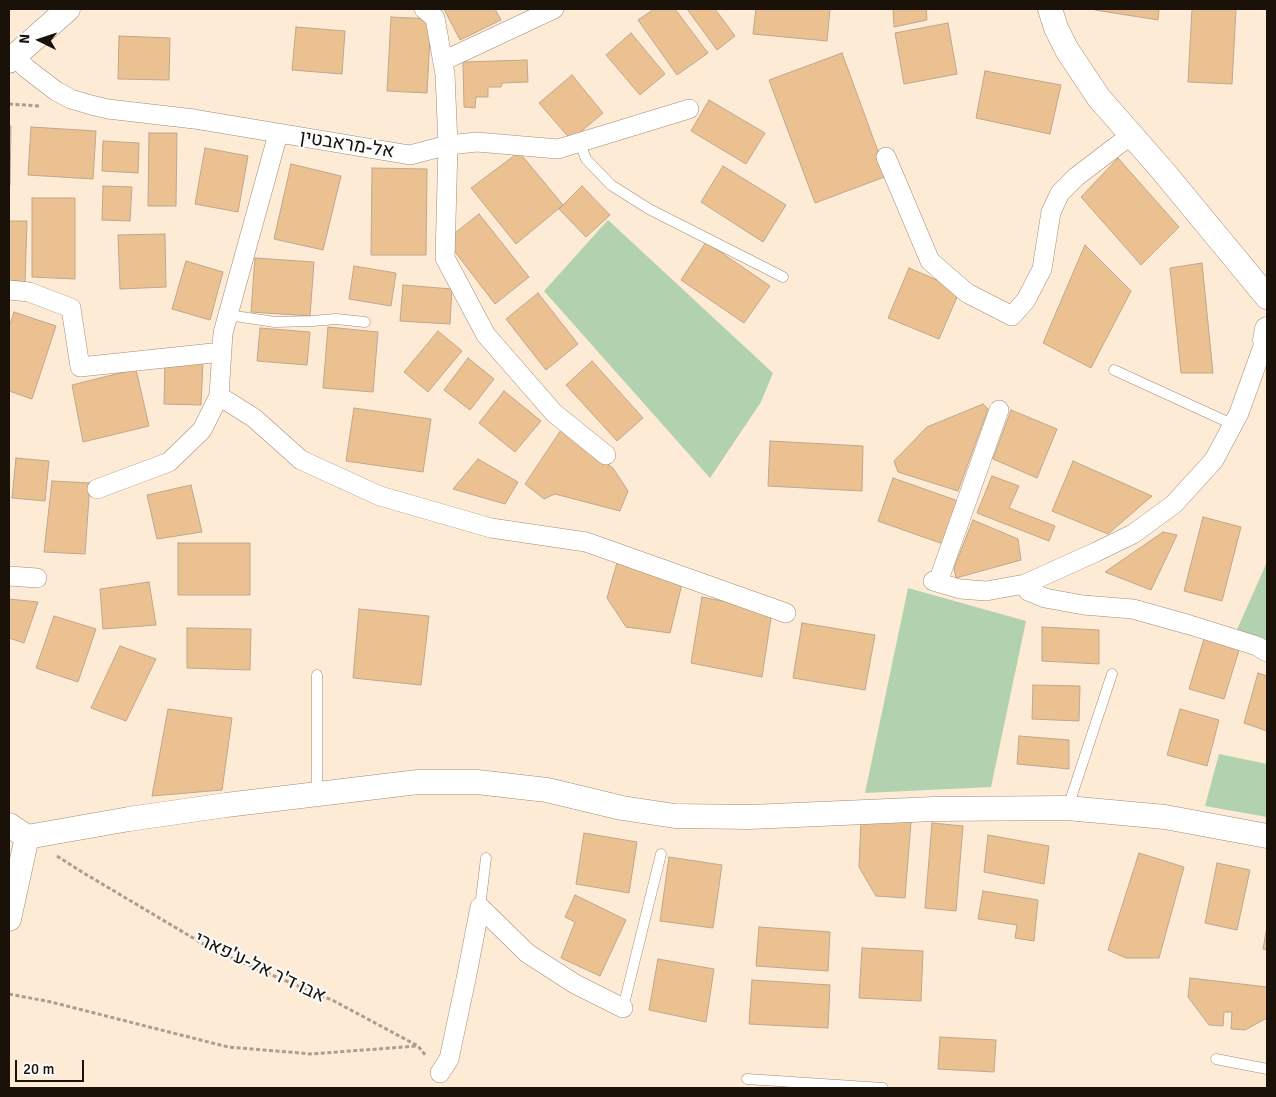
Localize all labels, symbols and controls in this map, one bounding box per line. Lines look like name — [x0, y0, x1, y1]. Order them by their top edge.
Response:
north arrow — [15, 15, 65, 65]
text: N — [16, 33, 33, 44]
street label: אל-מראבטין — [298, 126, 396, 164]
street label: אבו ד'ר אל-ע'פארי — [191, 928, 329, 1008]
scale bar — [18, 1050, 86, 1082]
text: 20 m — [23, 1060, 54, 1078]

